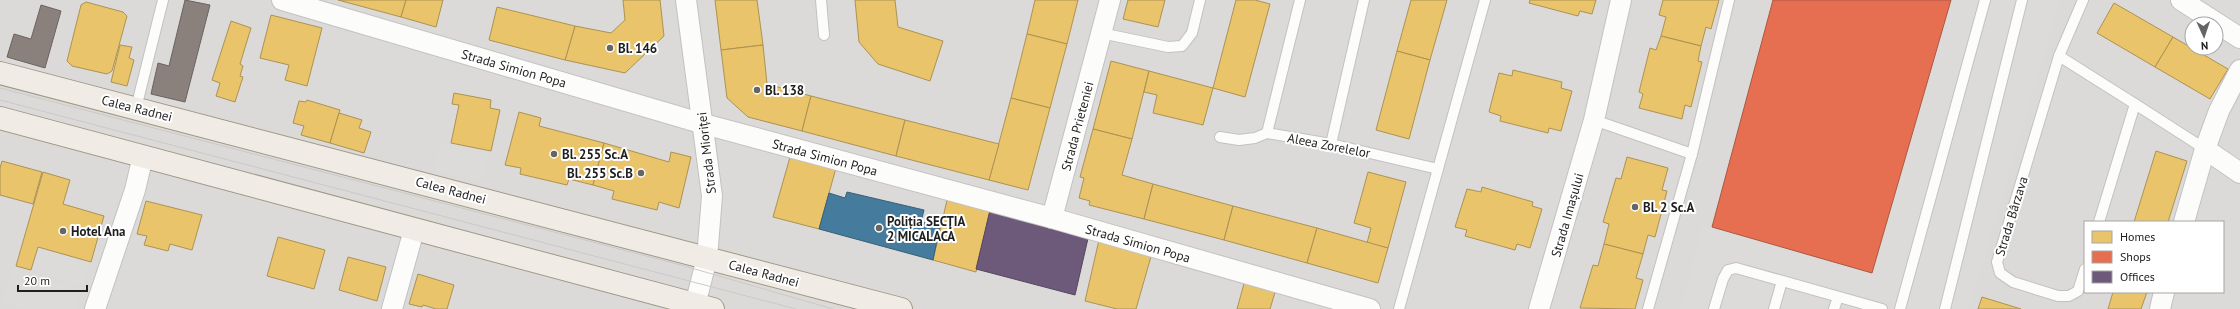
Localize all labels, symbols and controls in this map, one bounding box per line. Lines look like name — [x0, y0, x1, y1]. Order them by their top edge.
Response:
north arrow — [2184, 16, 2224, 56]
text: N — [2201, 39, 2209, 53]
place label: Bl. 146 — [618, 40, 657, 57]
marker: Bl. 146 — [605, 43, 615, 53]
street label: Strada Simion Popa — [459, 45, 568, 92]
street label: Strada Prieteniei — [1057, 80, 1098, 173]
place label: Bl. 138 — [765, 82, 804, 99]
marker: Bl. 138 — [752, 85, 762, 95]
street label: Calea Radnei — [100, 92, 174, 125]
street label: Strada Mioriței — [693, 111, 720, 195]
street label: Aleea Zorelelor — [1286, 129, 1372, 162]
street label: Strada Simion Popa — [770, 135, 879, 180]
place label: Bl. 255 Sc.A — [562, 146, 628, 163]
marker: Bl. 255 Sc.A — [549, 149, 559, 159]
place label: Bl. 255 Sc.B — [567, 165, 633, 182]
marker: Bl. 255 Sc.B — [636, 168, 646, 178]
street label: Strada Imașului — [1547, 171, 1588, 259]
street label: Calea Radnei — [414, 173, 488, 208]
street label: Strada Bârzava — [1991, 174, 2032, 258]
place label: Bl. 2 Sc.A — [1643, 199, 1694, 216]
marker: Bl. 2 Sc.A — [1630, 202, 1640, 212]
place label: Poliția SECŢIA 2 MICALACA — [887, 213, 965, 245]
street label: Strada Simion Popa — [1083, 220, 1192, 267]
legend — [2084, 221, 2224, 293]
place label: Hotel Ana — [71, 223, 126, 240]
marker: Poliția SECŢIA 2 MICALACA — [874, 223, 884, 233]
marker: Hotel Ana — [58, 226, 68, 236]
text: Homes — [2120, 229, 2155, 244]
text: Shops — [2120, 249, 2151, 264]
street label: Calea Radnei — [727, 256, 801, 291]
scale bar — [18, 267, 87, 293]
text: Offices — [2120, 269, 2155, 284]
text: 20 m — [24, 273, 50, 288]

